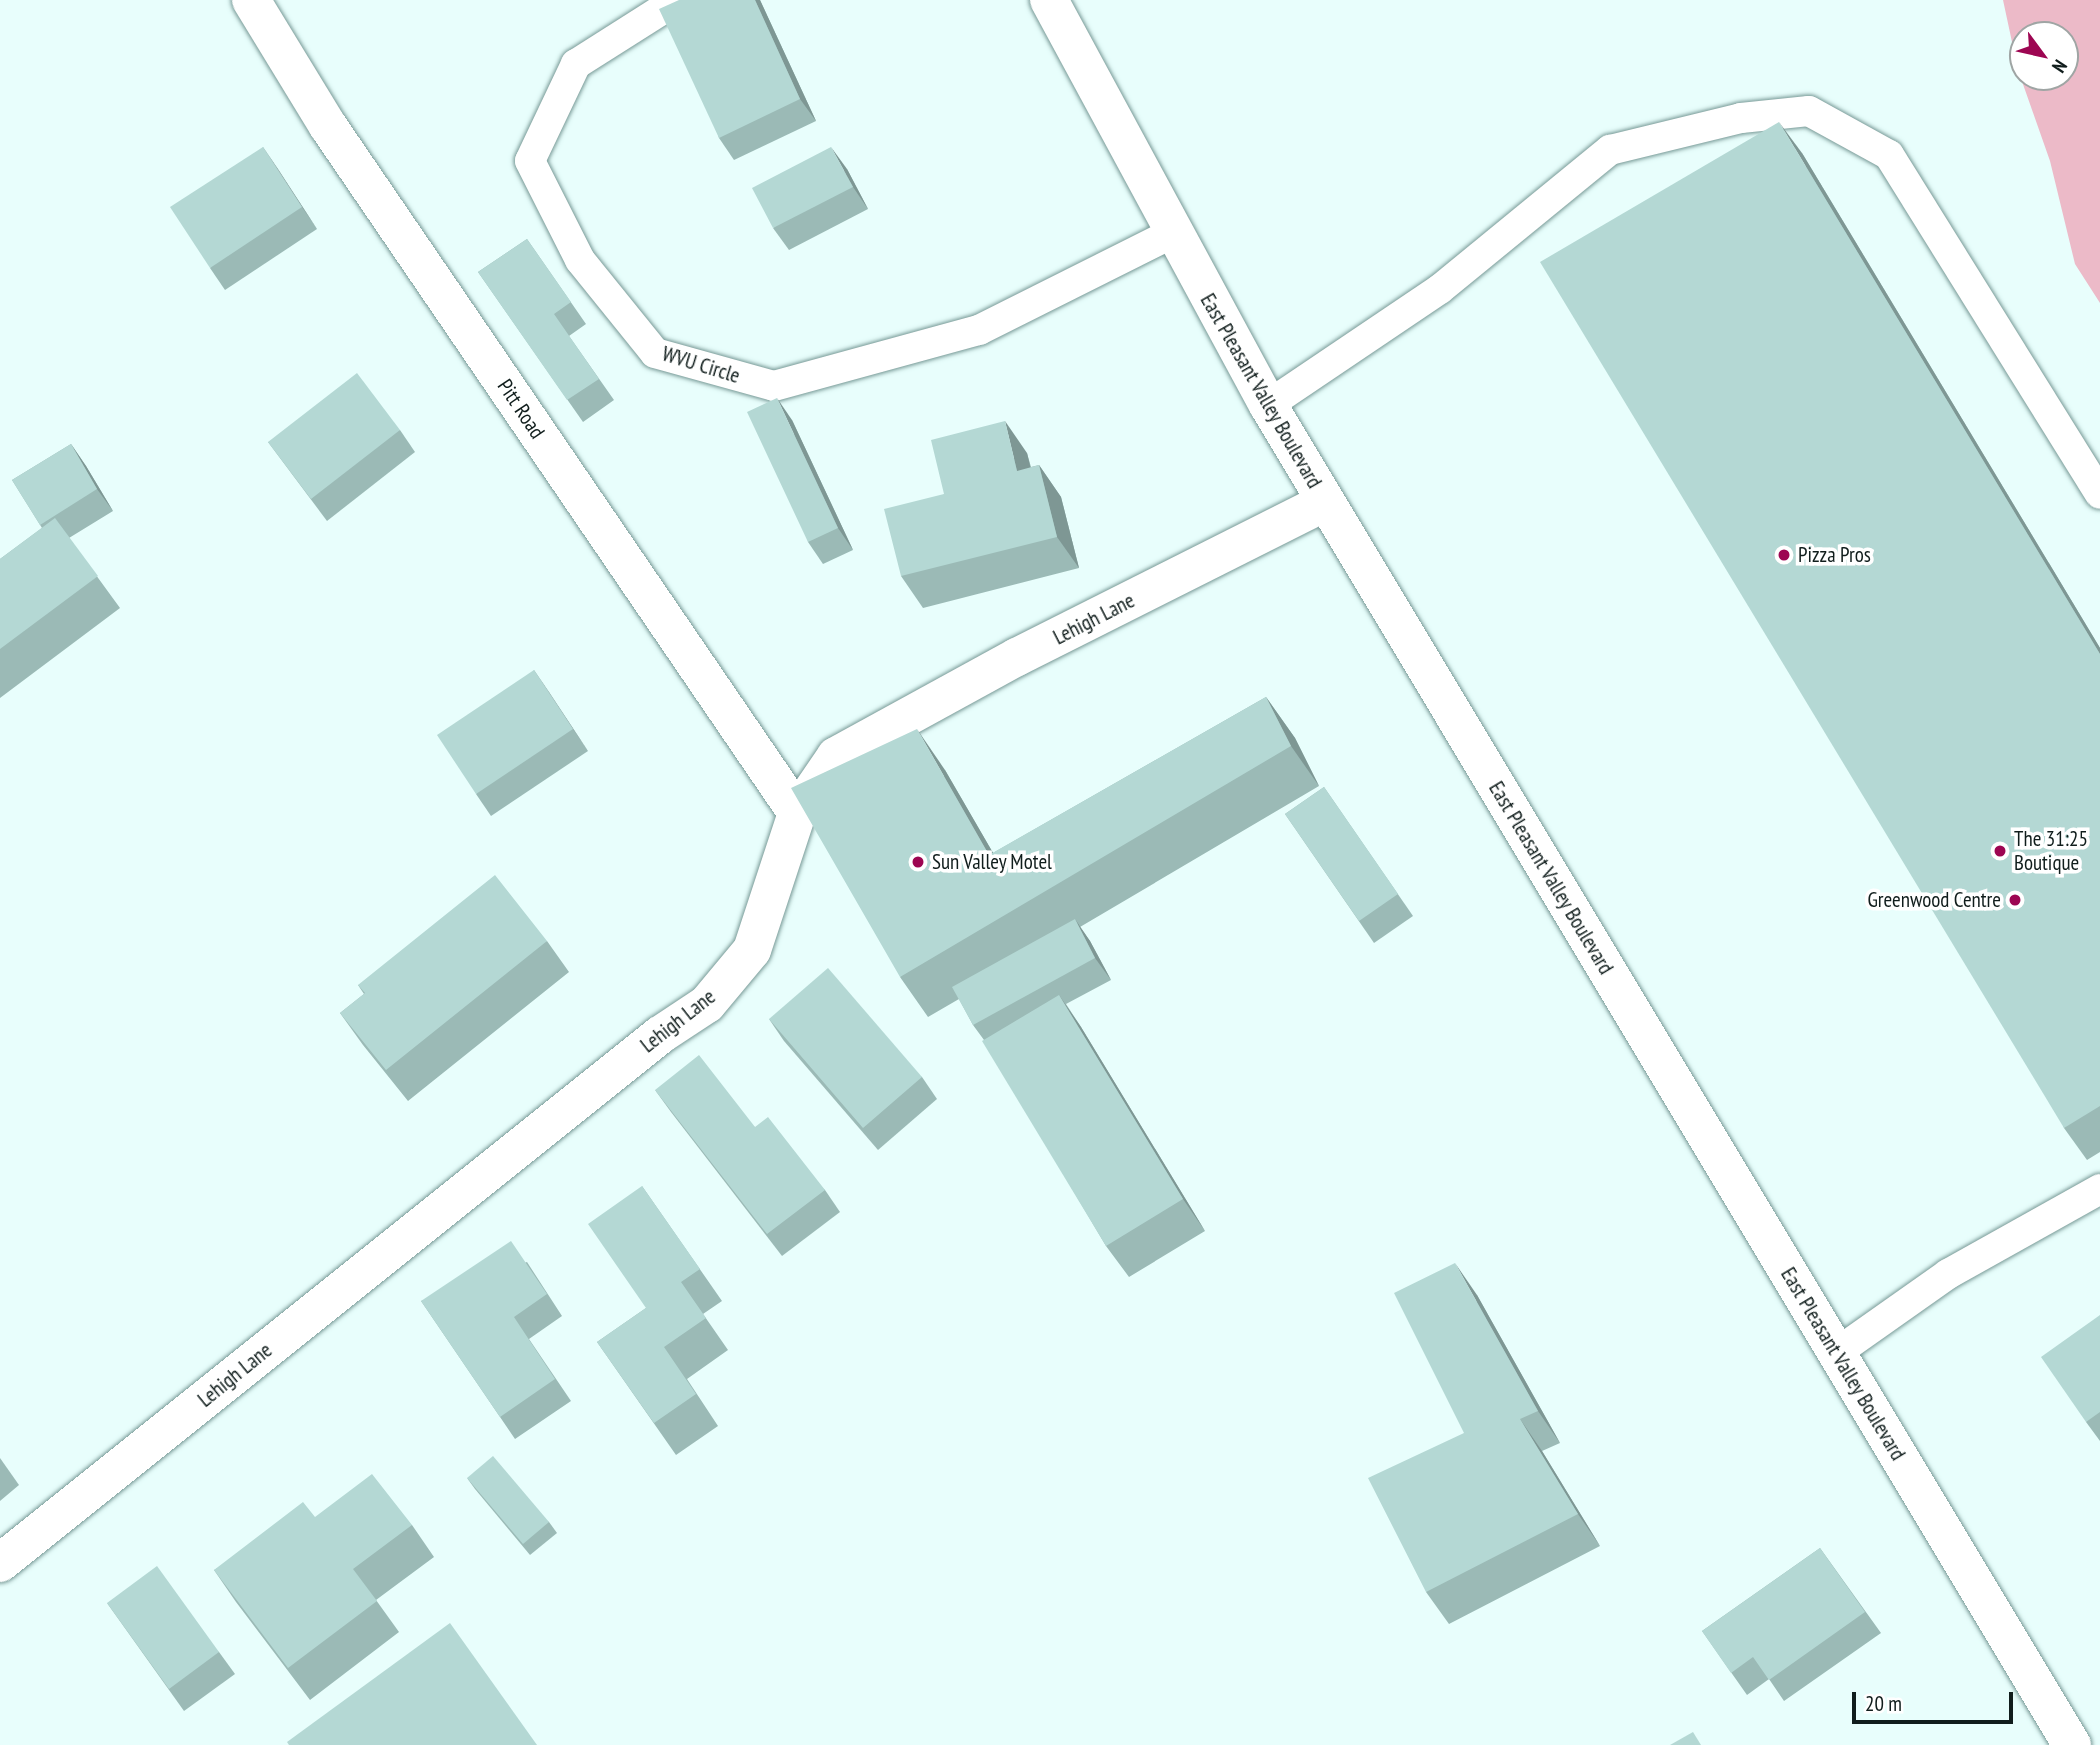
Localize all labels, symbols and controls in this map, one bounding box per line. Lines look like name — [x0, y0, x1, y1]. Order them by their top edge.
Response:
north arrow — [2009, 21, 2079, 91]
text: N — [2047, 56, 2073, 77]
street label: East Pleasant Valley Boulevard — [1195, 289, 1327, 493]
street label: WVU Circle — [659, 341, 743, 389]
street label: Pitt Road — [492, 375, 550, 443]
place label: Pizza Pros — [1798, 542, 1871, 568]
marker: Pizza Pros — [1776, 547, 1792, 563]
street label: Lehigh Lane — [1049, 588, 1139, 650]
street label: East Pleasant Valley Boulevard — [1483, 777, 1619, 979]
place label: The 31:25 Boutique — [2014, 826, 2088, 876]
marker: The 31:25 Boutique — [1992, 843, 2008, 859]
place label: Sun Valley Motel — [932, 849, 1053, 875]
marker: Sun Valley Motel — [910, 854, 926, 870]
place label: Greenwood Centre — [1868, 887, 2001, 913]
marker: Greenwood Centre — [2007, 892, 2023, 908]
street label: Lehigh Lane — [636, 984, 720, 1058]
street label: East Pleasant Valley Boulevard — [1775, 1263, 1911, 1465]
street label: Lehigh Lane — [193, 1338, 277, 1412]
scale bar — [1855, 1678, 2016, 1722]
text: 20 m — [1865, 1690, 1902, 1717]

